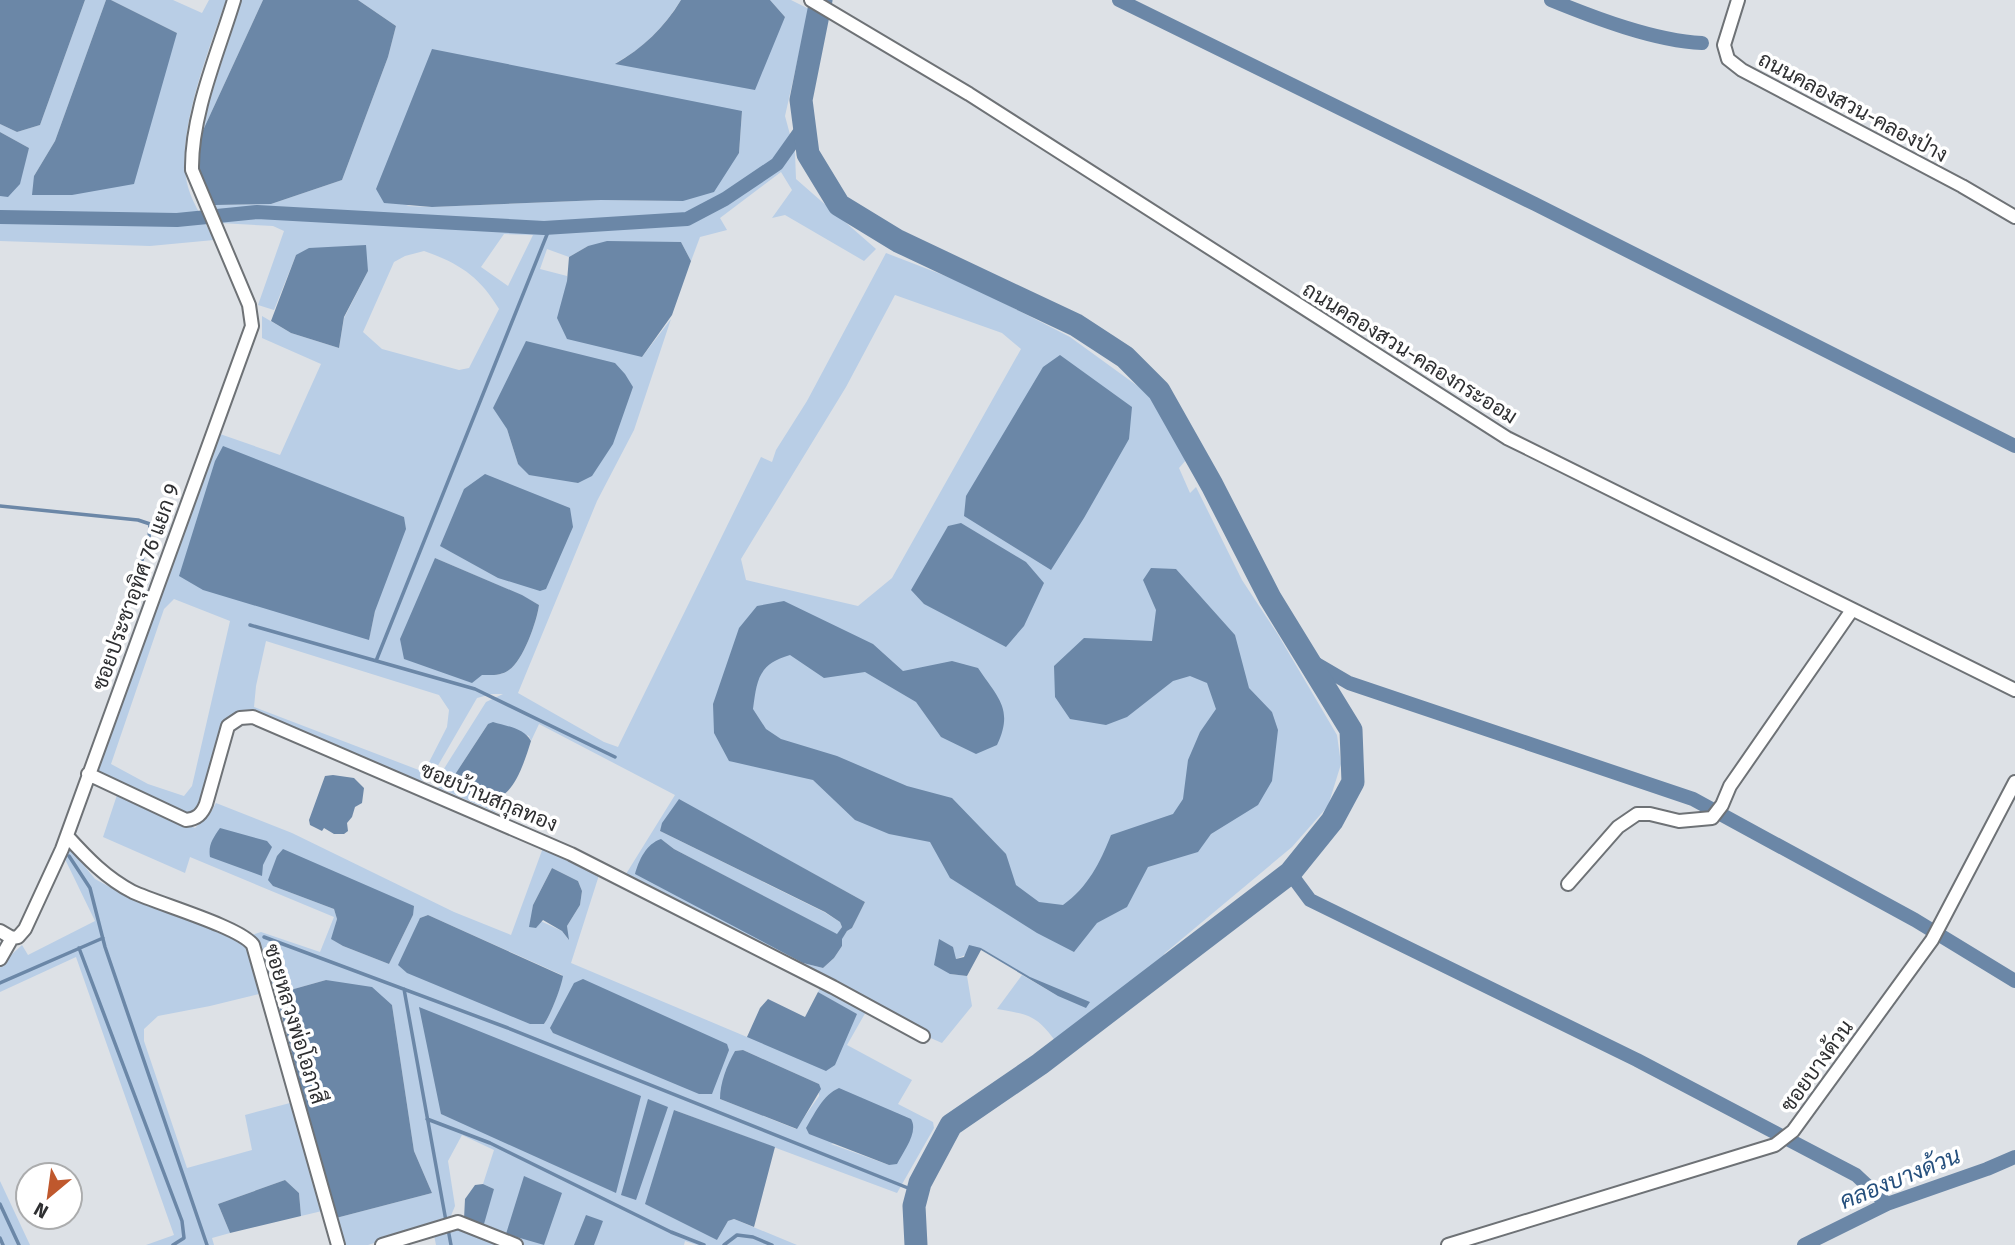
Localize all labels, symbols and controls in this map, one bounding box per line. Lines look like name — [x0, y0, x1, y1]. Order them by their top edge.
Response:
street label: ถนนคลองสวน-คลองป่าง — [1754, 46, 1952, 168]
street label: ถนนคลองสวน-คลองกระออม — [1298, 276, 1522, 430]
street label: ซอยประชาอุทิศ 76 แยก 9 — [86, 480, 186, 694]
street label: ซอยบ้านสกุลทอง — [416, 756, 562, 839]
street label: ซอยหลวงพ่อโอภาสี — [258, 941, 332, 1107]
street label: ซอยบางด้วน — [1775, 1015, 1859, 1117]
water label: คลองบางด้วน — [1836, 1141, 1965, 1215]
north arrow — [14, 1161, 84, 1231]
text: N — [30, 1197, 52, 1224]

